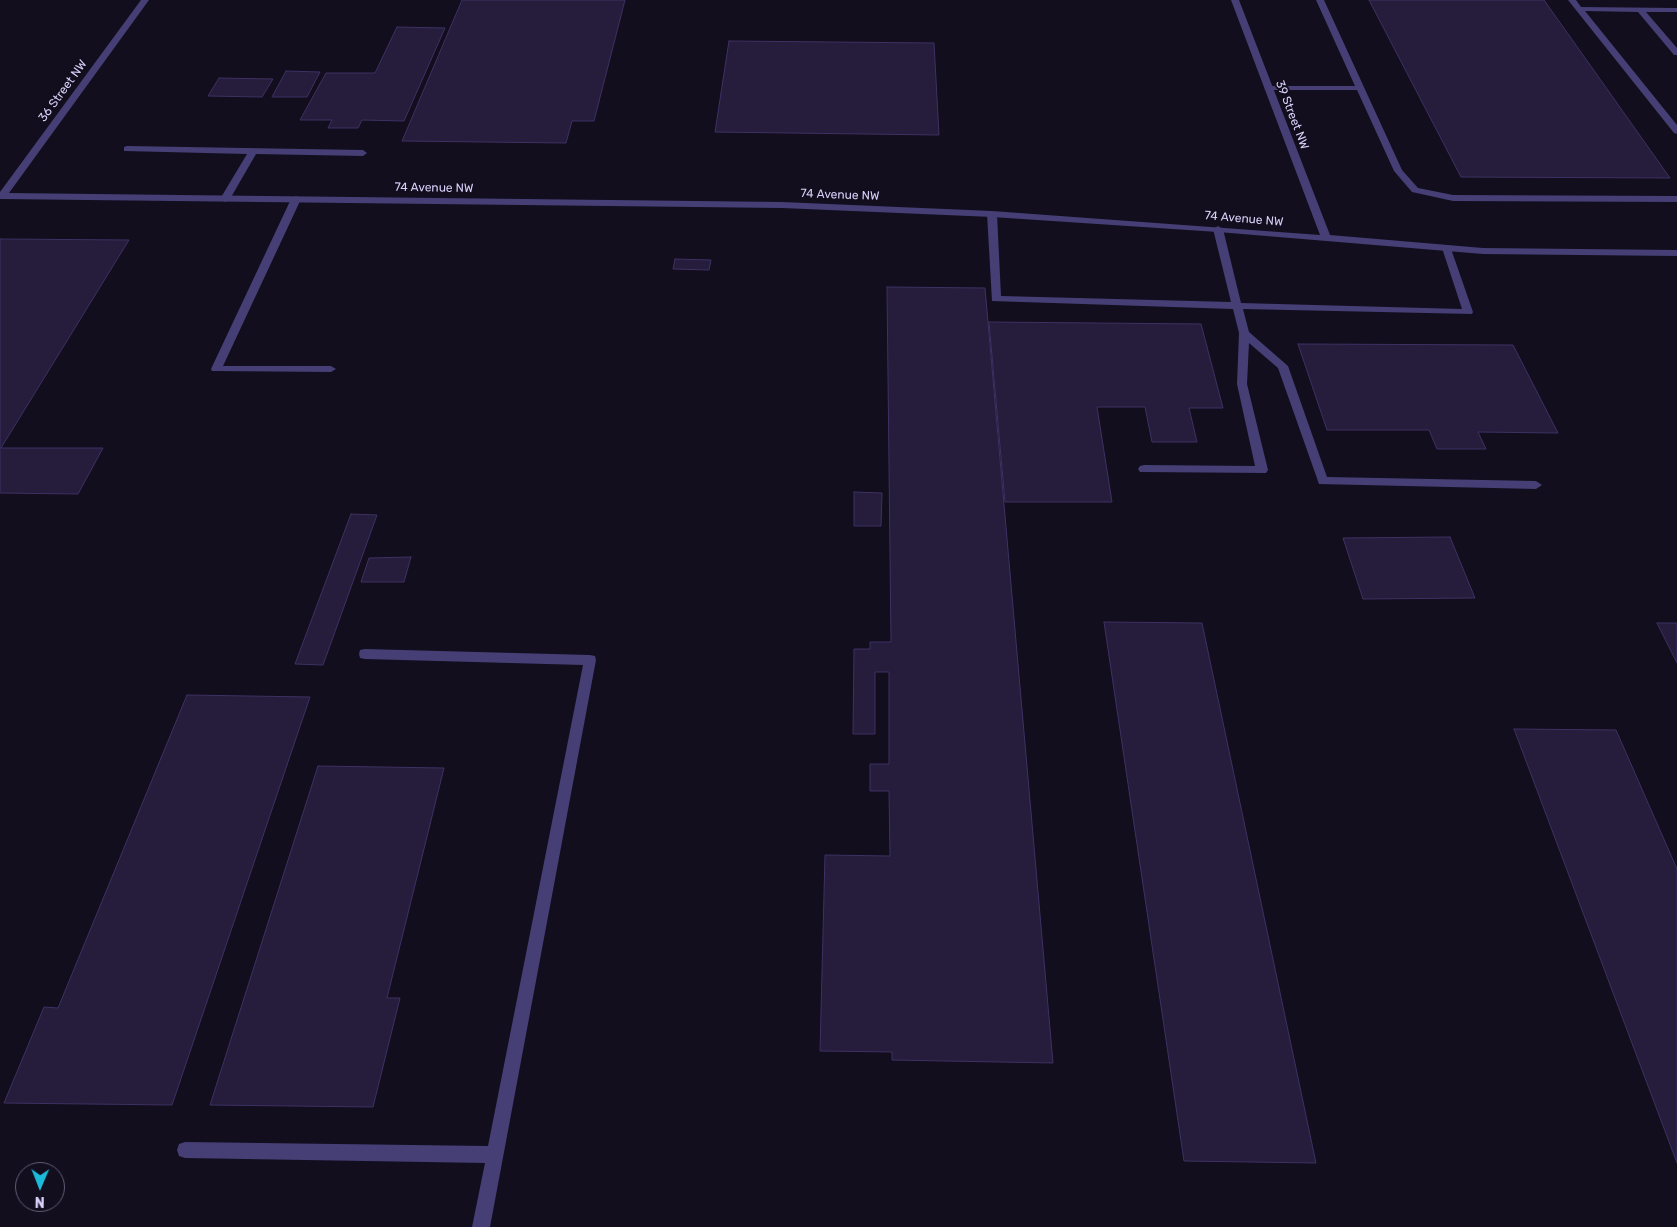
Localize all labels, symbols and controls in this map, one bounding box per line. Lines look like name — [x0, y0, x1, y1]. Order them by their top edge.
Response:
street label: 36 Street NW — [36, 57, 90, 125]
street label: 39 Street NW — [1272, 78, 1312, 152]
street label: 74 Avenue NW — [394, 180, 474, 196]
street label: 74 Avenue NW — [800, 186, 880, 204]
street label: 74 Avenue NW — [1204, 208, 1284, 230]
north arrow — [15, 1162, 65, 1212]
text: N — [35, 1193, 45, 1210]

